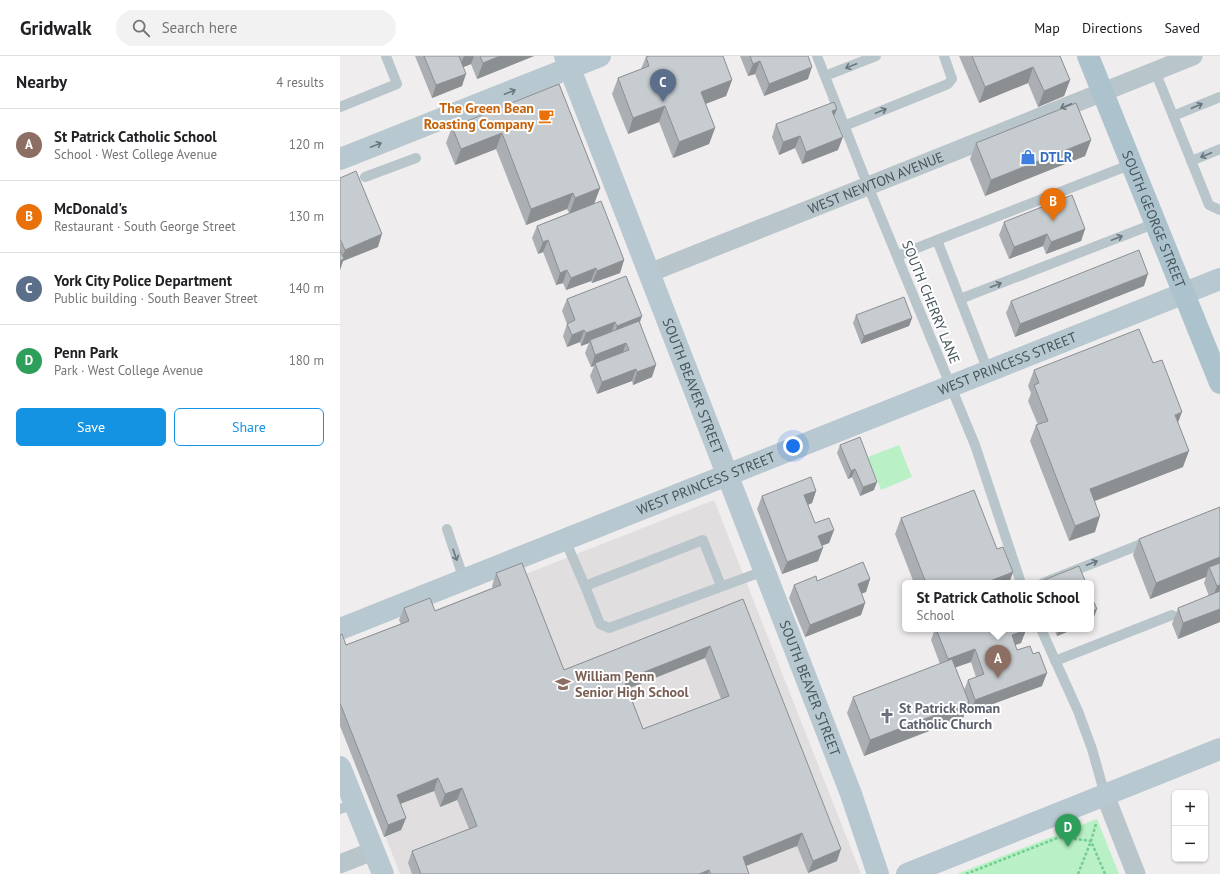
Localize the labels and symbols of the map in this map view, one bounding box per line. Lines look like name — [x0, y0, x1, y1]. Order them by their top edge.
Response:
one-way arrow — [845, 63, 857, 71]
pin: C — [650, 69, 676, 102]
one-way arrow — [504, 87, 516, 95]
place label: The Green Bean Roasting Company — [424, 99, 534, 133]
one-way arrow — [1190, 102, 1202, 110]
one-way arrow — [1061, 103, 1073, 111]
cafe icon: The Green Bean Roasting Company — [537, 107, 555, 125]
one-way arrow — [874, 107, 886, 115]
one-way arrow — [370, 140, 382, 148]
street label: WEST NEWTON AVENUE — [805, 148, 946, 218]
shop icon: DTLR — [1019, 148, 1037, 166]
place label: DTLR — [1040, 148, 1073, 166]
street label: SOUTH GEORGE STREET — [1118, 148, 1190, 291]
one-way arrow — [1200, 152, 1212, 159]
pin: B — [1040, 188, 1066, 221]
one-way arrow — [1111, 233, 1123, 241]
street label: SOUTH CHERRY LANE — [898, 238, 964, 366]
one-way arrow — [990, 280, 1002, 288]
street label: SOUTH BEAVER STREET — [658, 316, 727, 457]
street label: WEST PRINCESS STREET — [935, 328, 1079, 399]
your location — [783, 436, 803, 456]
street label: WEST PRINCESS STREET — [634, 448, 778, 519]
one-way arrow — [452, 548, 460, 560]
one-way arrow — [1085, 559, 1097, 567]
street label: SOUTH BEAVER STREET — [776, 618, 845, 759]
pin: A — [985, 645, 1011, 678]
place label: William Penn Senior High School — [575, 667, 690, 701]
school or university icon: William Penn Senior High School — [554, 675, 572, 693]
place label: St Patrick Roman Catholic Church — [899, 699, 1000, 733]
church icon: St Patrick Roman Catholic Church — [878, 707, 896, 725]
pin: D — [1055, 814, 1081, 847]

